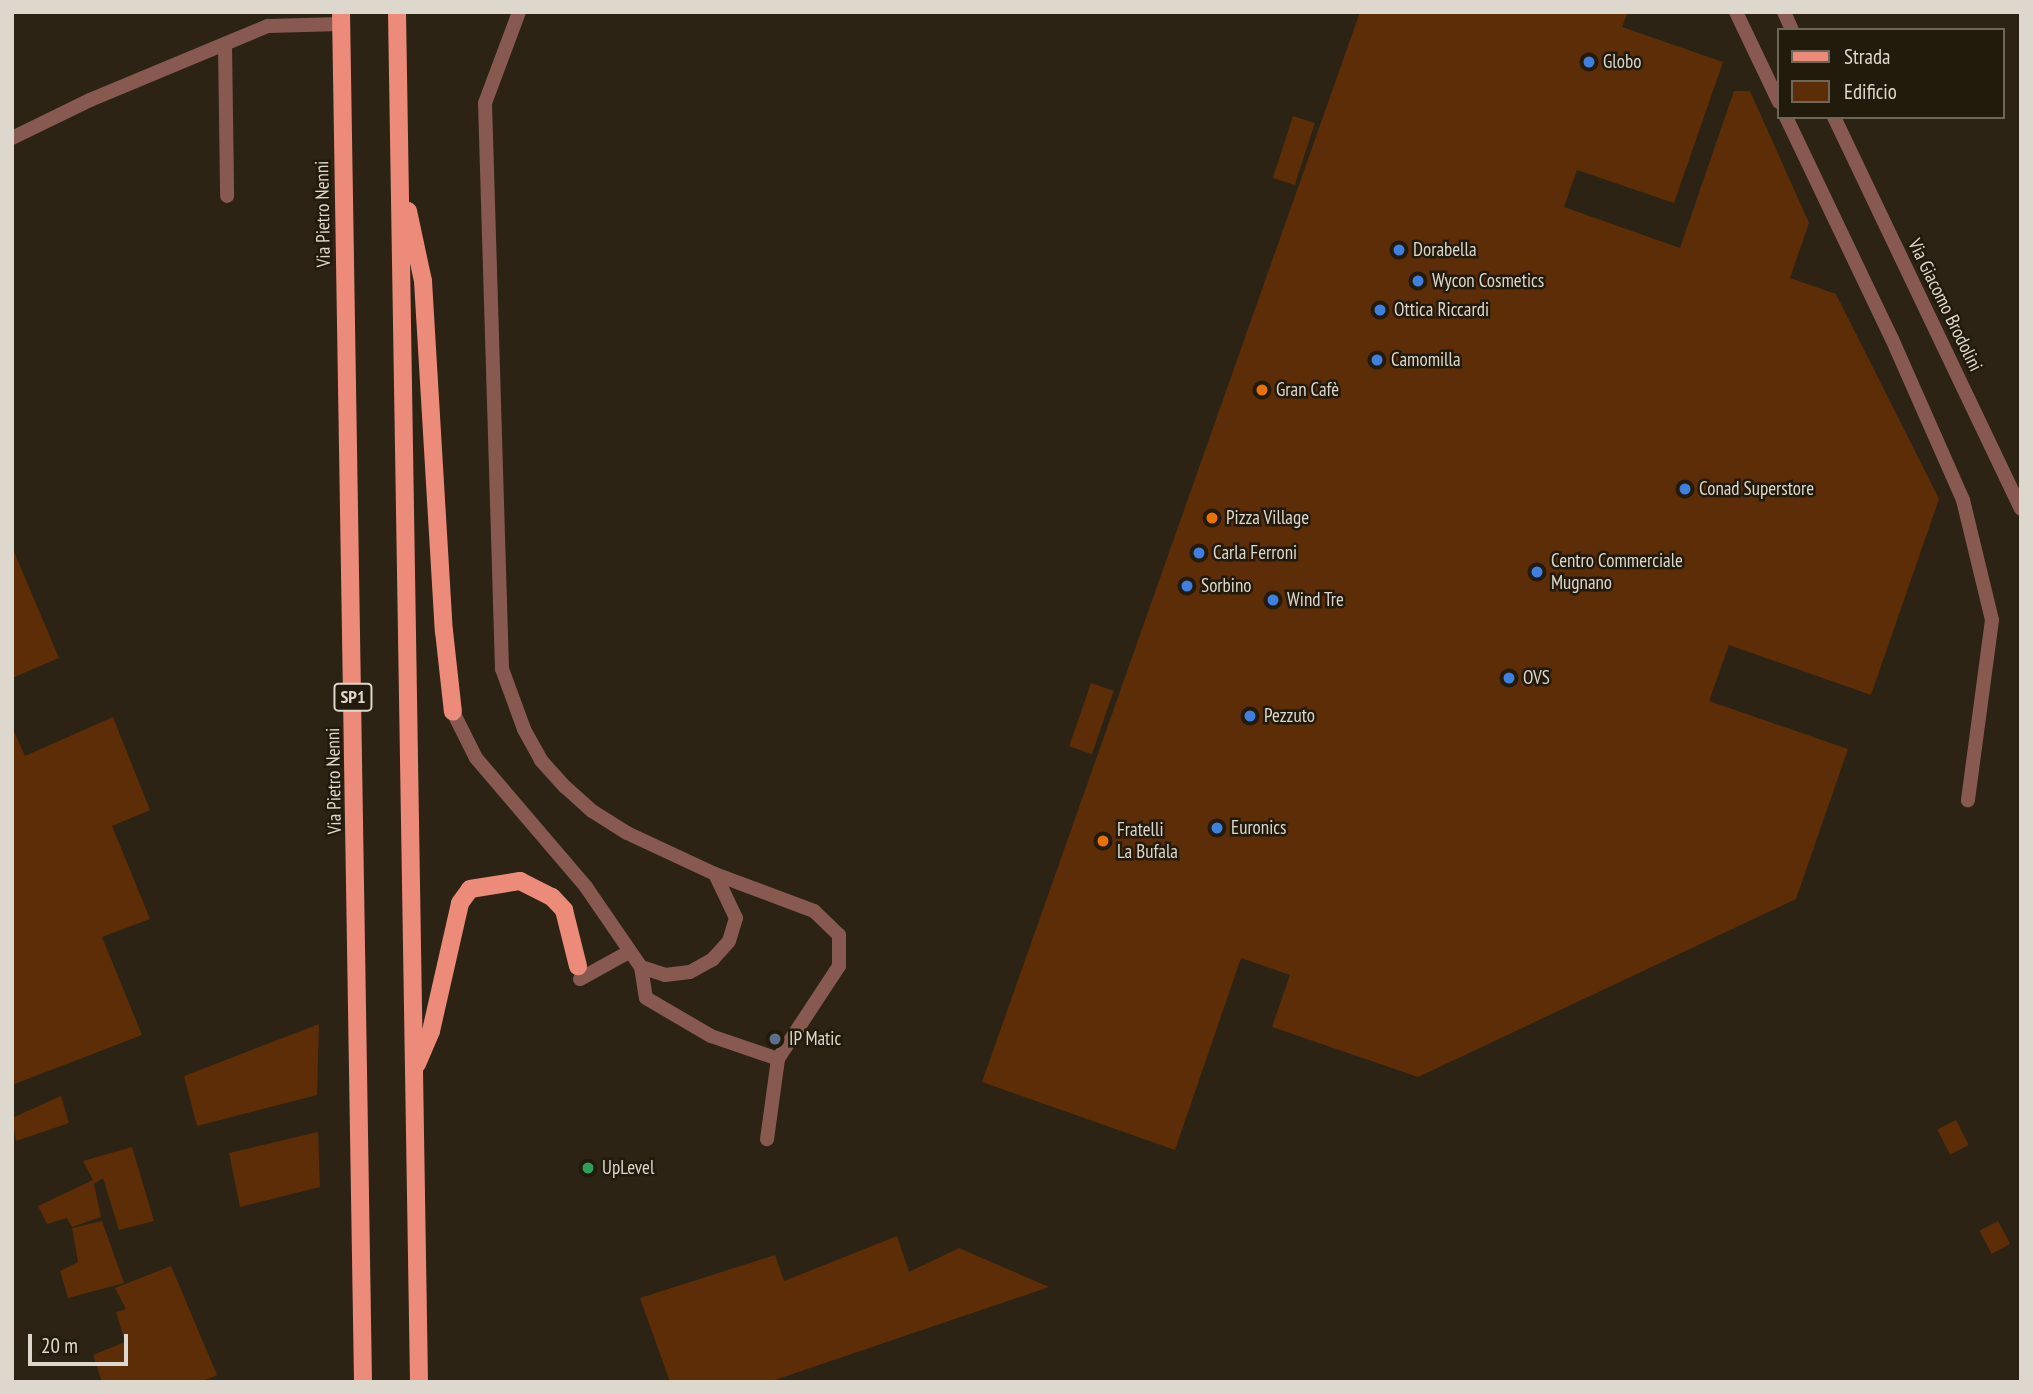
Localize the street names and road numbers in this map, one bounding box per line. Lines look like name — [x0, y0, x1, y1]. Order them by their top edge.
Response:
street label: Via Pietro Nenni — [311, 160, 335, 268]
street label: Via Giacomo Brodolini — [1903, 235, 1987, 375]
road number: SP1 — [332, 682, 374, 712]
street label: Via Pietro Nenni — [322, 727, 346, 835]

